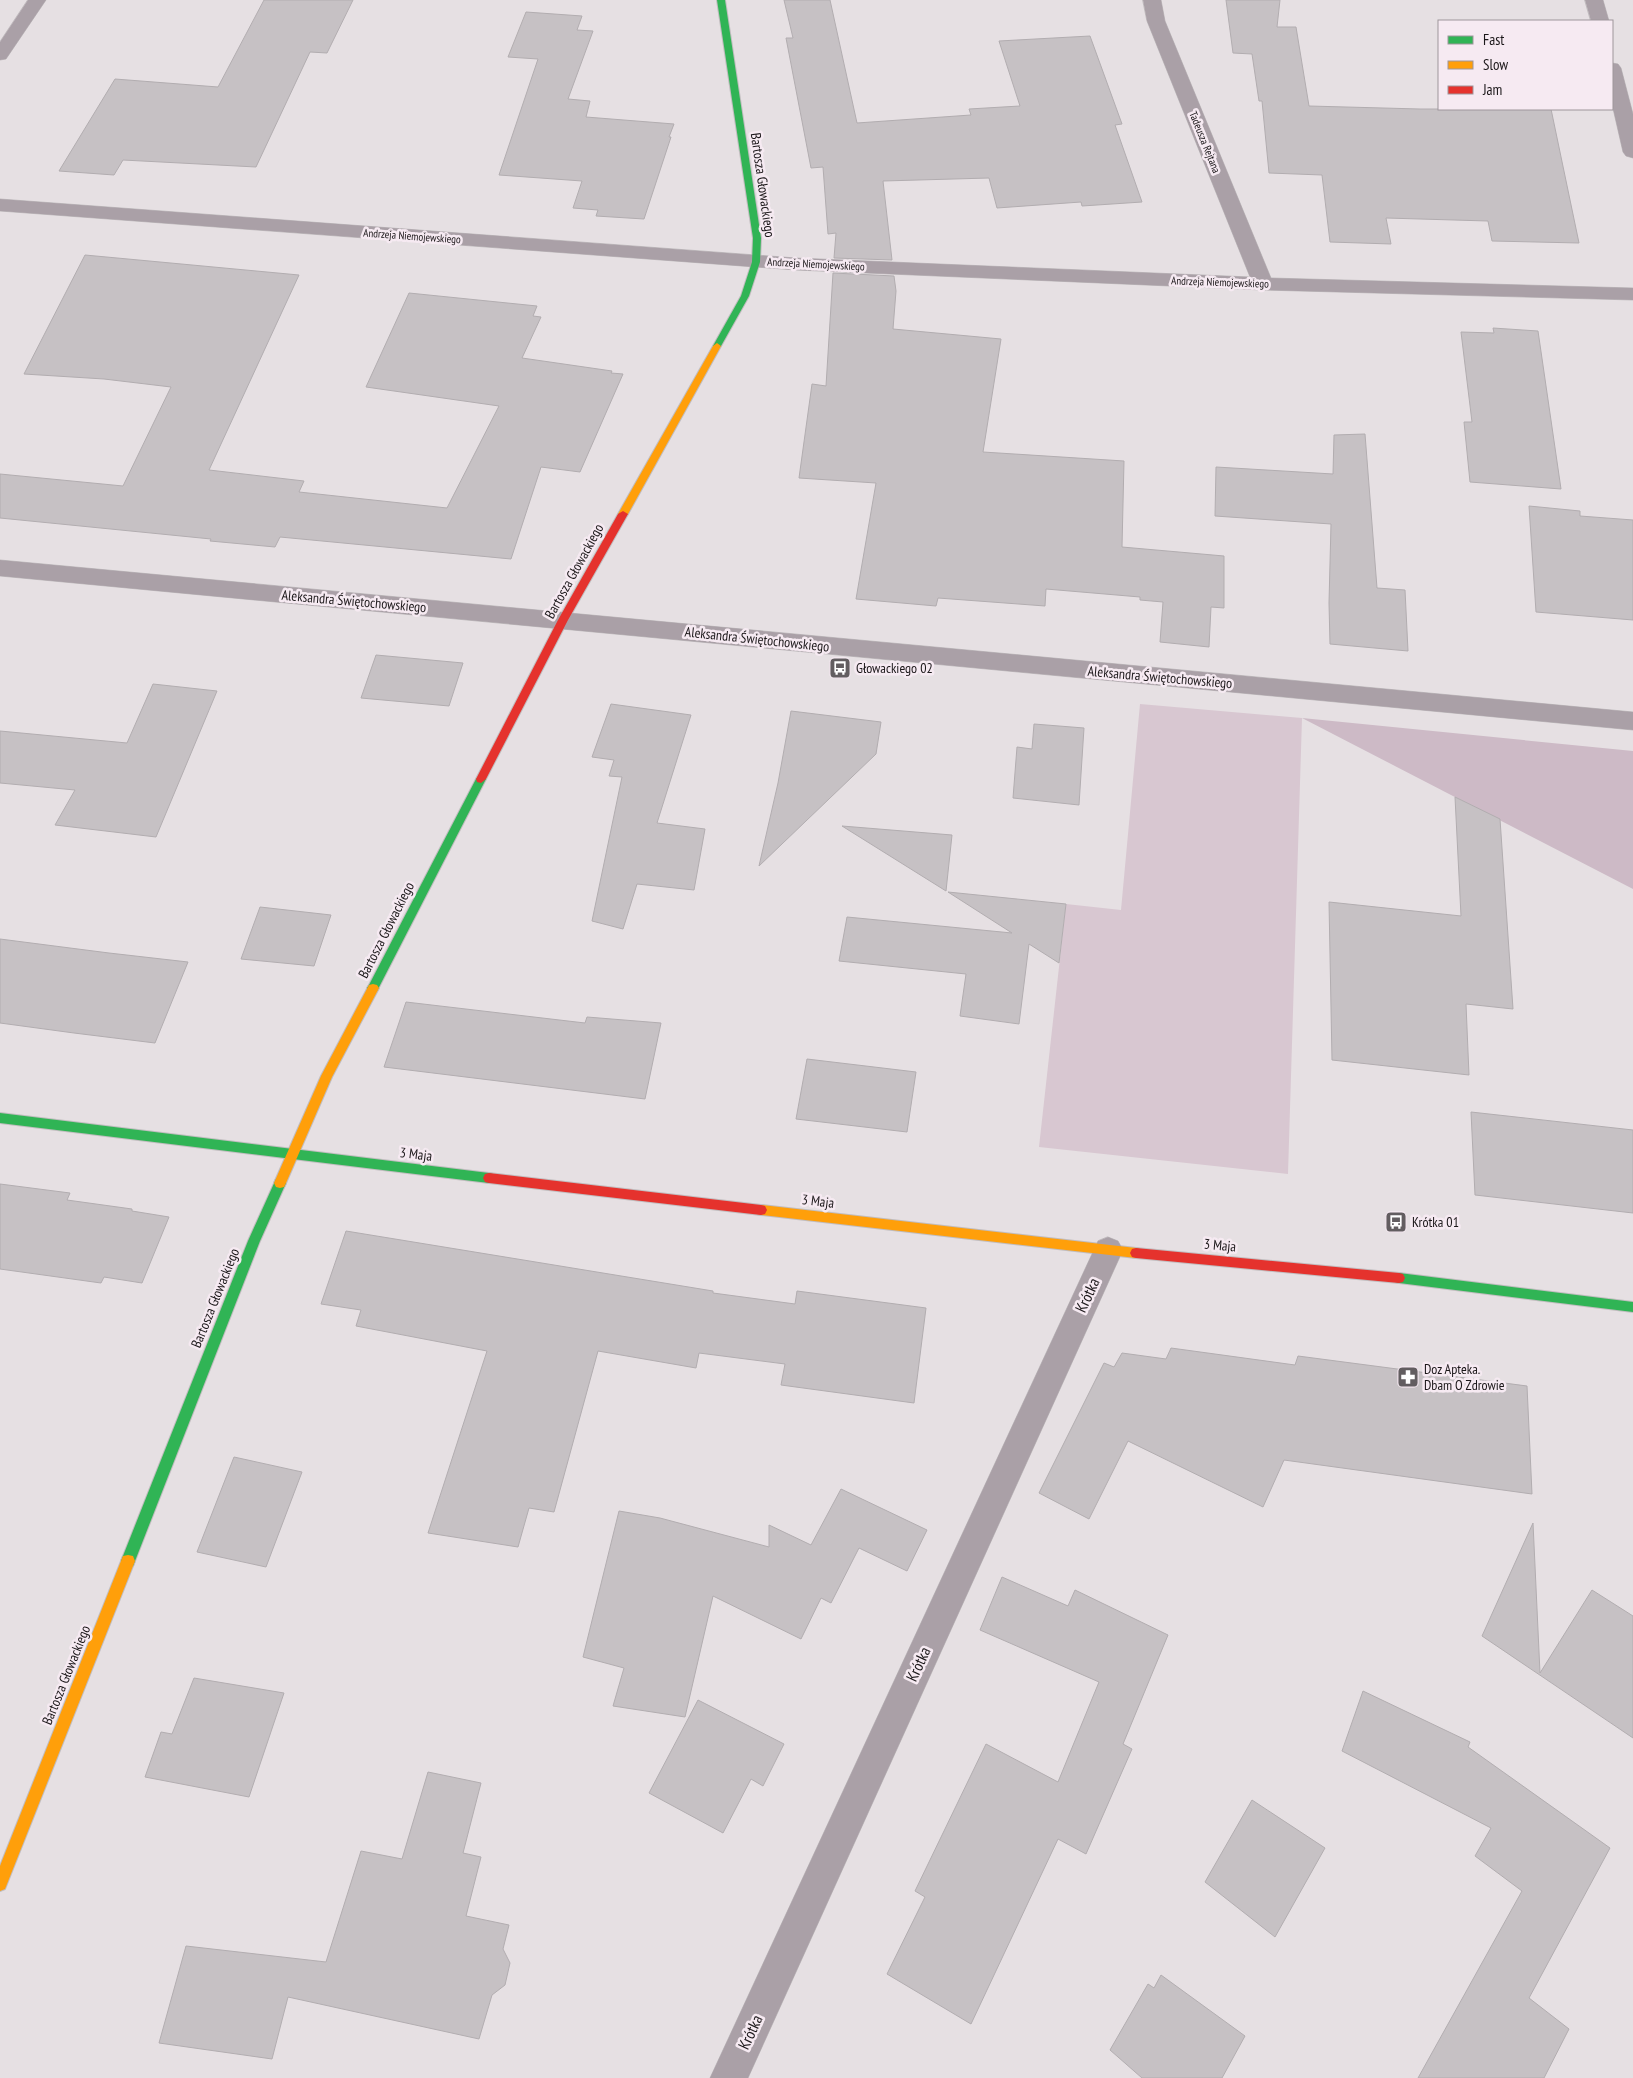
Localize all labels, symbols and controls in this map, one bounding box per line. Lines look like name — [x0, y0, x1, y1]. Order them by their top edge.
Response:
legend — [1438, 20, 1613, 110]
text: Fast — [1483, 30, 1504, 49]
text: Slow — [1483, 55, 1508, 74]
text: Jam — [1482, 80, 1502, 99]
street label: Tadeusza Rejtana — [1186, 109, 1224, 175]
street label: Bartosza Głowackiego — [747, 131, 779, 239]
street label: Andrzeja Niemojewskiego — [363, 226, 461, 246]
street label: Andrzeja Niemojewskiego — [767, 254, 865, 274]
street label: Andrzeja Niemojewskiego — [1171, 273, 1269, 291]
street label: Bartosza Głowackiego — [541, 520, 607, 622]
street label: Aleksandra Świętochowskiego — [281, 586, 427, 616]
street label: Aleksandra Świętochowskiego — [684, 622, 830, 656]
bus stop icon: Głowackiego 02 — [828, 656, 852, 680]
place label: Głowackiego 02 — [856, 659, 933, 677]
street label: Aleksandra Świętochowskiego — [1087, 662, 1233, 692]
street label: Bartosza Głowackiego — [354, 879, 418, 981]
street label: 3 Maja — [399, 1143, 433, 1165]
street label: 3 Maja — [801, 1190, 835, 1212]
bus stop icon: Krótka 01 — [1384, 1210, 1408, 1234]
place label: Krótka 01 — [1412, 1213, 1459, 1231]
street label: 3 Maja — [1203, 1235, 1237, 1255]
street label: Bartosza Głowackiego — [187, 1246, 243, 1350]
street label: Krótka — [1070, 1275, 1104, 1315]
place label: Doz Apteka. Dbam O Zdrowie — [1424, 1360, 1505, 1394]
pharmacy icon: Doz Apteka. Dbam O Zdrowie — [1396, 1365, 1420, 1389]
street label: Bartosza Głowackiego — [38, 1623, 94, 1727]
street label: Krótka — [901, 1644, 935, 1684]
street label: Krótka — [733, 2012, 767, 2052]

